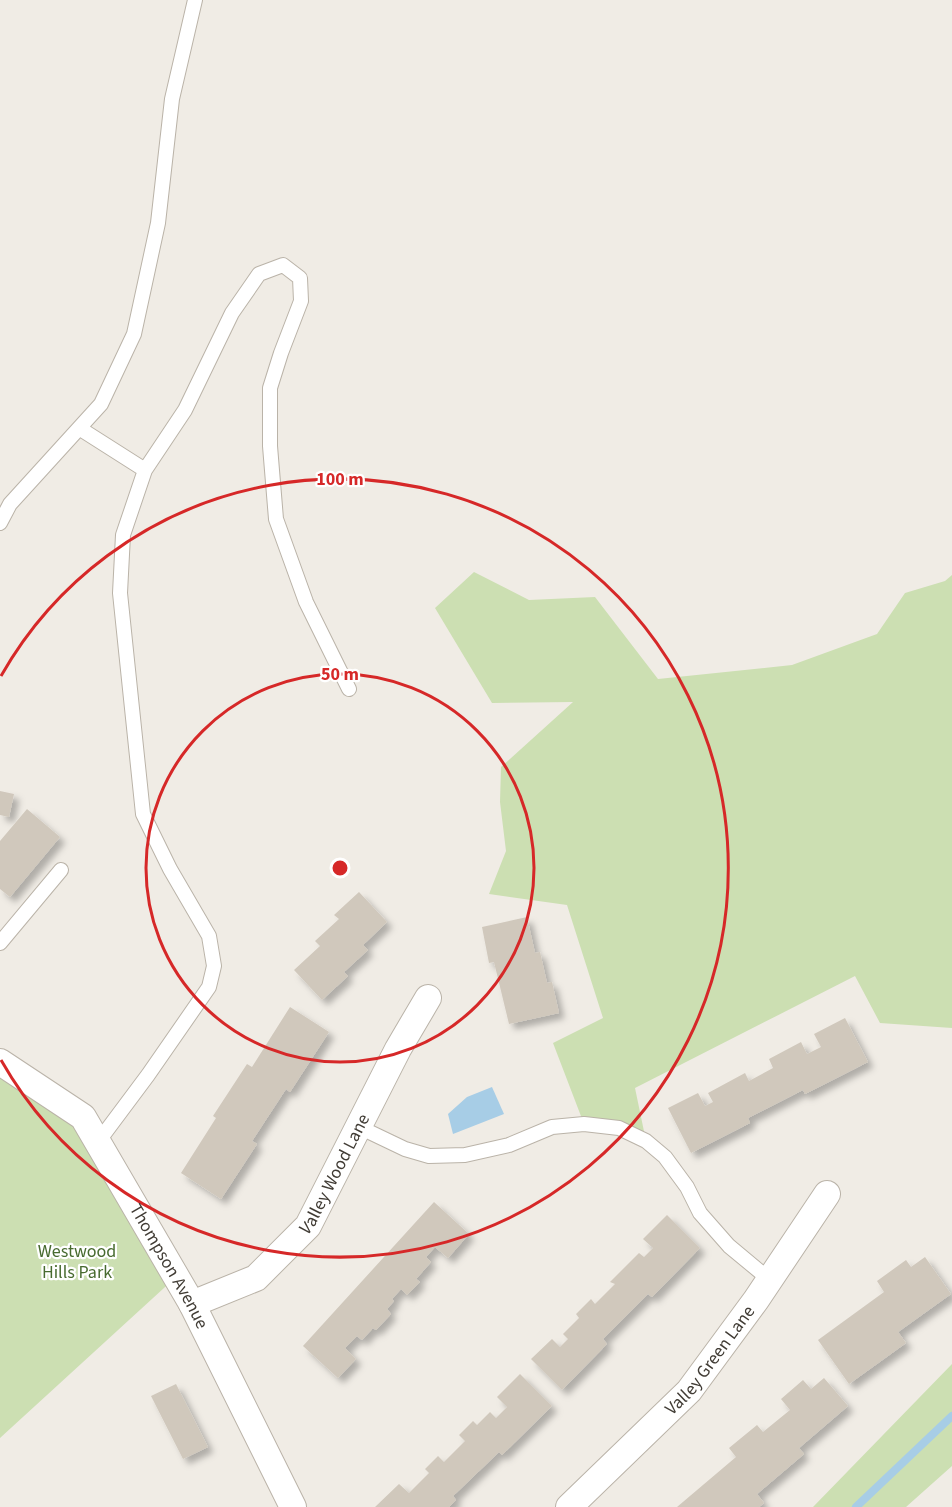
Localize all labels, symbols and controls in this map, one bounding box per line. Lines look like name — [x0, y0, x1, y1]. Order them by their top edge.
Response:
text: 100 m — [316, 467, 364, 492]
text: 50 m — [321, 662, 359, 687]
centre of rings — [330, 858, 350, 878]
street label: Valley Wood Lane — [294, 1109, 376, 1240]
street label: Thompson Avenue — [124, 1199, 215, 1333]
park label: Westwood Hills Park — [38, 1239, 116, 1285]
street label: Valley Green Lane — [659, 1300, 761, 1421]

